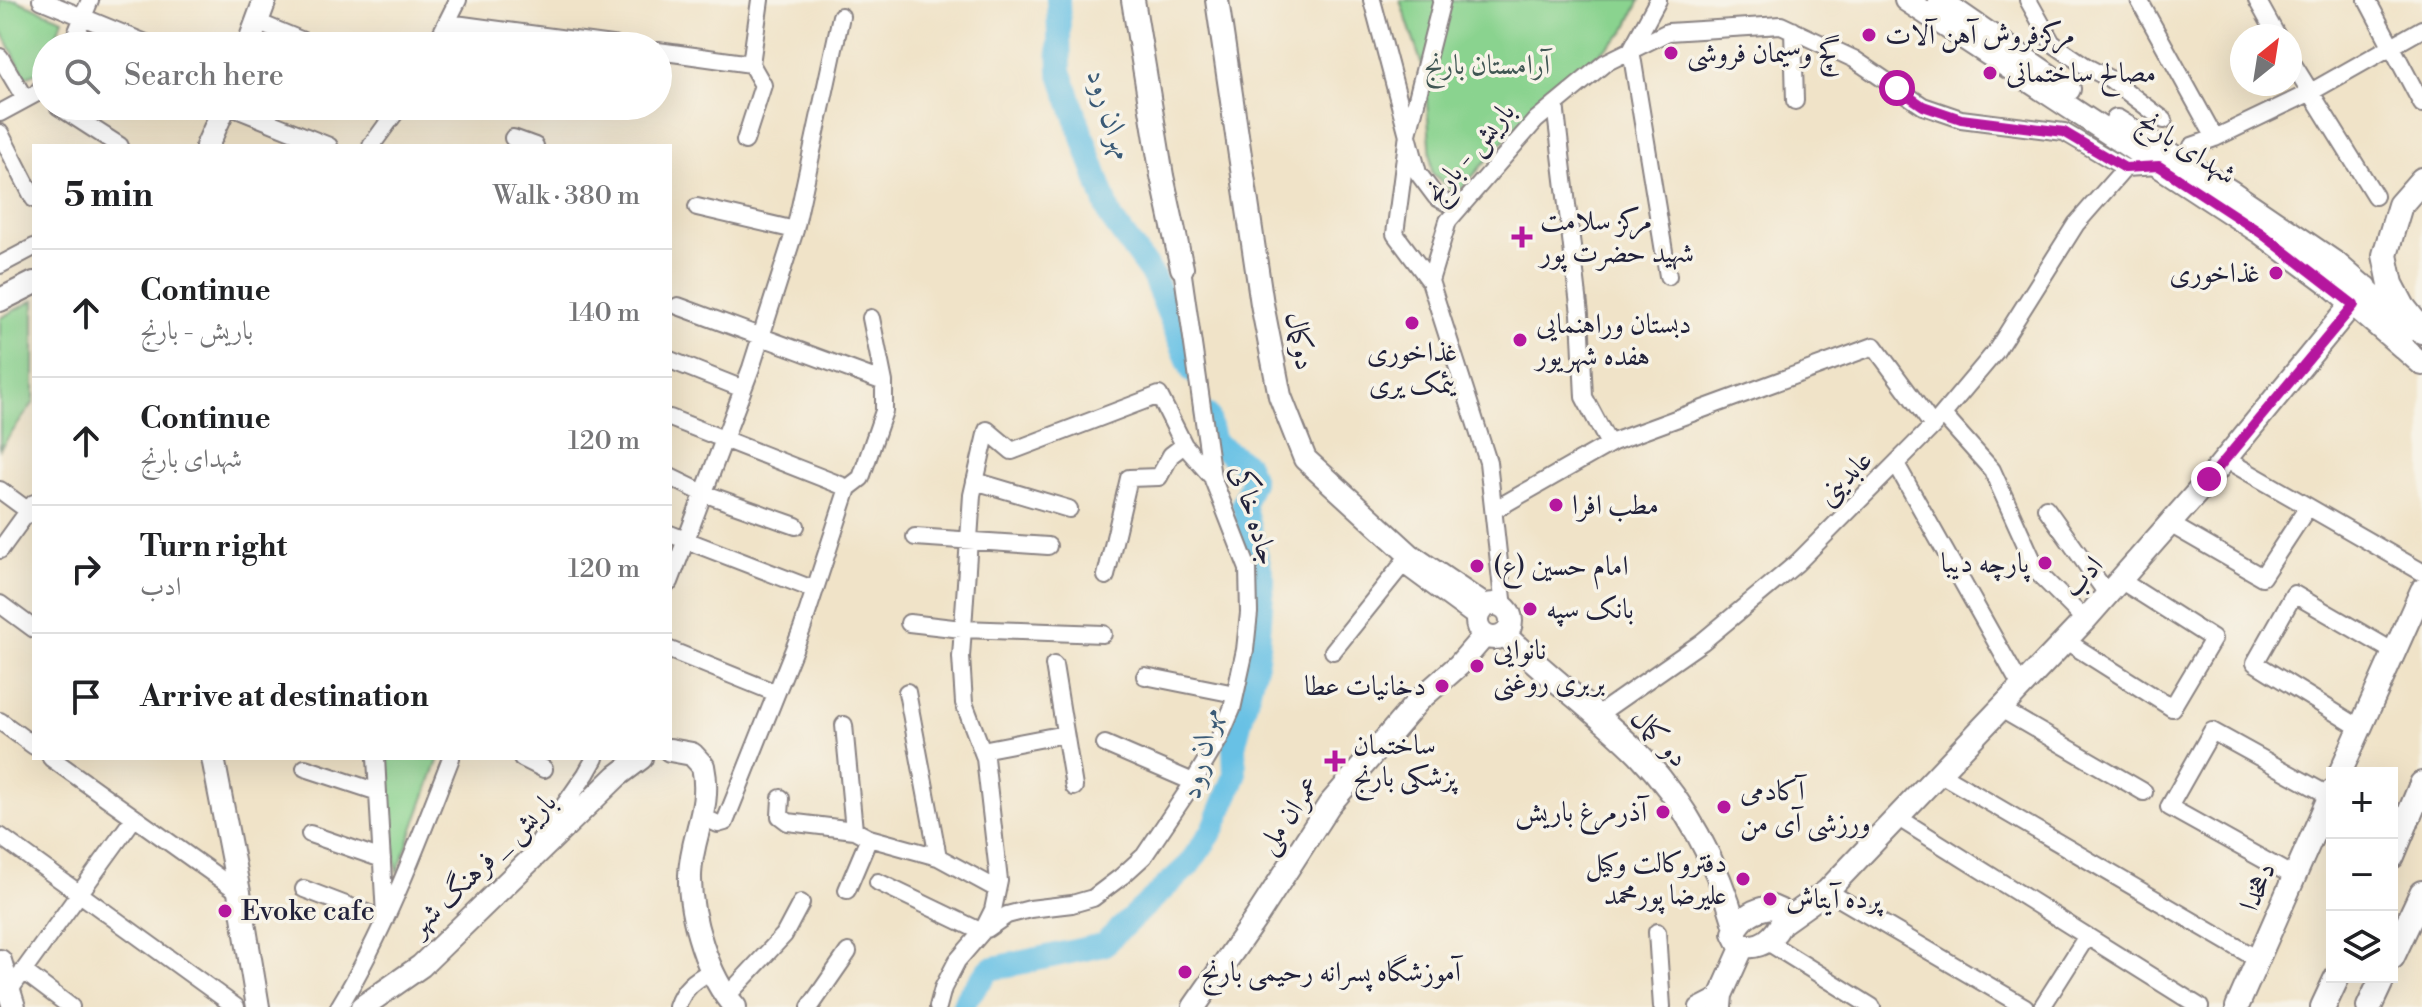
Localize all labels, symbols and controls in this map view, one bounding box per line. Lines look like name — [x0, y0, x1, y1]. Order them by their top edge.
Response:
place label: مرکزفروش آهن آلات — [1885, 18, 2075, 54]
north arrow — [2230, 24, 2302, 96]
marker: مرکزفروش آهن آلات — [1860, 26, 1878, 44]
search box — [32, 32, 672, 120]
place label: گچ وسیمان فروشی — [1687, 34, 1841, 77]
marker: گچ وسیمان فروشی — [1662, 44, 1680, 62]
park label: آرامستان بارنج — [1424, 48, 1553, 89]
icon: search — [60, 54, 104, 98]
place label: مصالح ساختمانی — [2006, 56, 2156, 97]
text: Search here — [124, 57, 284, 95]
marker: مصالح ساختمانی — [1981, 64, 1999, 82]
water label: مهران رود — [1077, 65, 1143, 165]
route start — [1879, 70, 1915, 106]
street label: باریش - بارنج — [1417, 95, 1527, 215]
street label: شهدای بارنج — [2128, 103, 2243, 198]
text: 5 min — [64, 175, 153, 217]
text: Walk · 380 m — [493, 180, 640, 212]
place label: مرکز سلامت شهید حضرت پور — [1537, 204, 1694, 273]
marker: مرکز سلامت شهید حضرت پور — [1511, 226, 1533, 248]
place label: غذاخوری — [2169, 256, 2260, 291]
marker: غذاخوری — [2267, 264, 2285, 282]
text: Continue — [140, 272, 271, 310]
icon: ahead — [64, 291, 108, 335]
text: 140 m — [569, 297, 640, 329]
place label: دبستان وراهنمایی هفده شهریور — [1533, 307, 1691, 374]
street label: دوکمال — [1277, 309, 1323, 373]
marker: غذاخوری یئمک یری — [1403, 314, 1421, 332]
text: باریش - بارنج — [140, 315, 253, 347]
marker: دبستان وراهنمایی هفده شهریور — [1511, 331, 1529, 349]
place label: غذاخوری یئمک یری — [1367, 335, 1457, 402]
text: Continue — [140, 400, 271, 438]
icon: ahead — [64, 419, 108, 463]
text: 120 m — [568, 425, 640, 457]
text: شهدای بارنج — [140, 443, 242, 475]
street label: عابدینی — [1810, 443, 1880, 513]
street label: جاده خاکی — [1222, 460, 1287, 569]
route end — [2191, 461, 2227, 497]
place label: مطب افرا — [1572, 488, 1659, 523]
marker: مطب افرا — [1547, 496, 1565, 514]
text: Turn right — [140, 528, 287, 566]
place label: پارچه دیبا — [1941, 546, 2031, 583]
icon: right — [64, 547, 108, 591]
place label: امام حسین (ع) — [1493, 549, 1629, 590]
street label: ادب — [2055, 549, 2111, 605]
text: 120 m — [568, 553, 640, 585]
marker: پارچه دیبا — [2036, 554, 2054, 572]
marker: امام حسین (ع) — [1468, 557, 1486, 575]
text: ادب — [140, 571, 181, 603]
place label: بانک سپه — [1546, 592, 1634, 627]
marker: بانک سپه — [1521, 600, 1539, 618]
place label: نانوایی بربری روغنی — [1493, 633, 1605, 702]
marker: نانوایی بربری روغنی — [1468, 657, 1486, 675]
place label: دخانیات عطا — [1304, 669, 1426, 704]
icon: arrive — [64, 675, 108, 719]
marker: دخانیات عطا — [1433, 677, 1451, 695]
text: Arrive at destination — [140, 678, 429, 716]
street label: دو کمال — [1623, 701, 1695, 775]
water label: مهران رود — [1172, 703, 1230, 803]
place label: ساختمان پزشکی بارنج — [1353, 728, 1459, 801]
marker: ساختمان پزشکی بارنج — [1324, 750, 1346, 772]
map controls — [2326, 767, 2398, 983]
button: + — [2326, 767, 2398, 839]
street label: عمران ملی — [1250, 769, 1330, 862]
place label: آکادمی ورزشی آی من — [1740, 774, 1871, 842]
street label: باریش _ فرهنگ شهر — [399, 784, 564, 945]
place label: آذرمرغ باریش — [1515, 795, 1650, 835]
marker: آکادمی ورزشی آی من — [1715, 798, 1733, 816]
marker: آذرمرغ باریش — [1654, 803, 1672, 821]
button: − — [2326, 839, 2398, 911]
place label: دفتروکالت وکیل علیرضا پورمحمد — [1586, 846, 1727, 915]
street label: دهخدا — [2232, 857, 2284, 917]
marker: دفتروکالت وکیل علیرضا پورمحمد — [1734, 870, 1752, 888]
place label: پرده‌ آیتاش — [1786, 882, 1884, 917]
marker: پرده‌ آیتاش — [1761, 890, 1779, 908]
place label: Evoke cafe — [241, 894, 375, 929]
marker: Evoke cafe — [216, 902, 234, 920]
button: layers — [2326, 911, 2398, 983]
place label: آموزشگاه پسرانه رحیمی بارنج — [1201, 954, 1464, 996]
marker: آموزشگاه پسرانه رحیمی بارنج — [1176, 963, 1194, 981]

